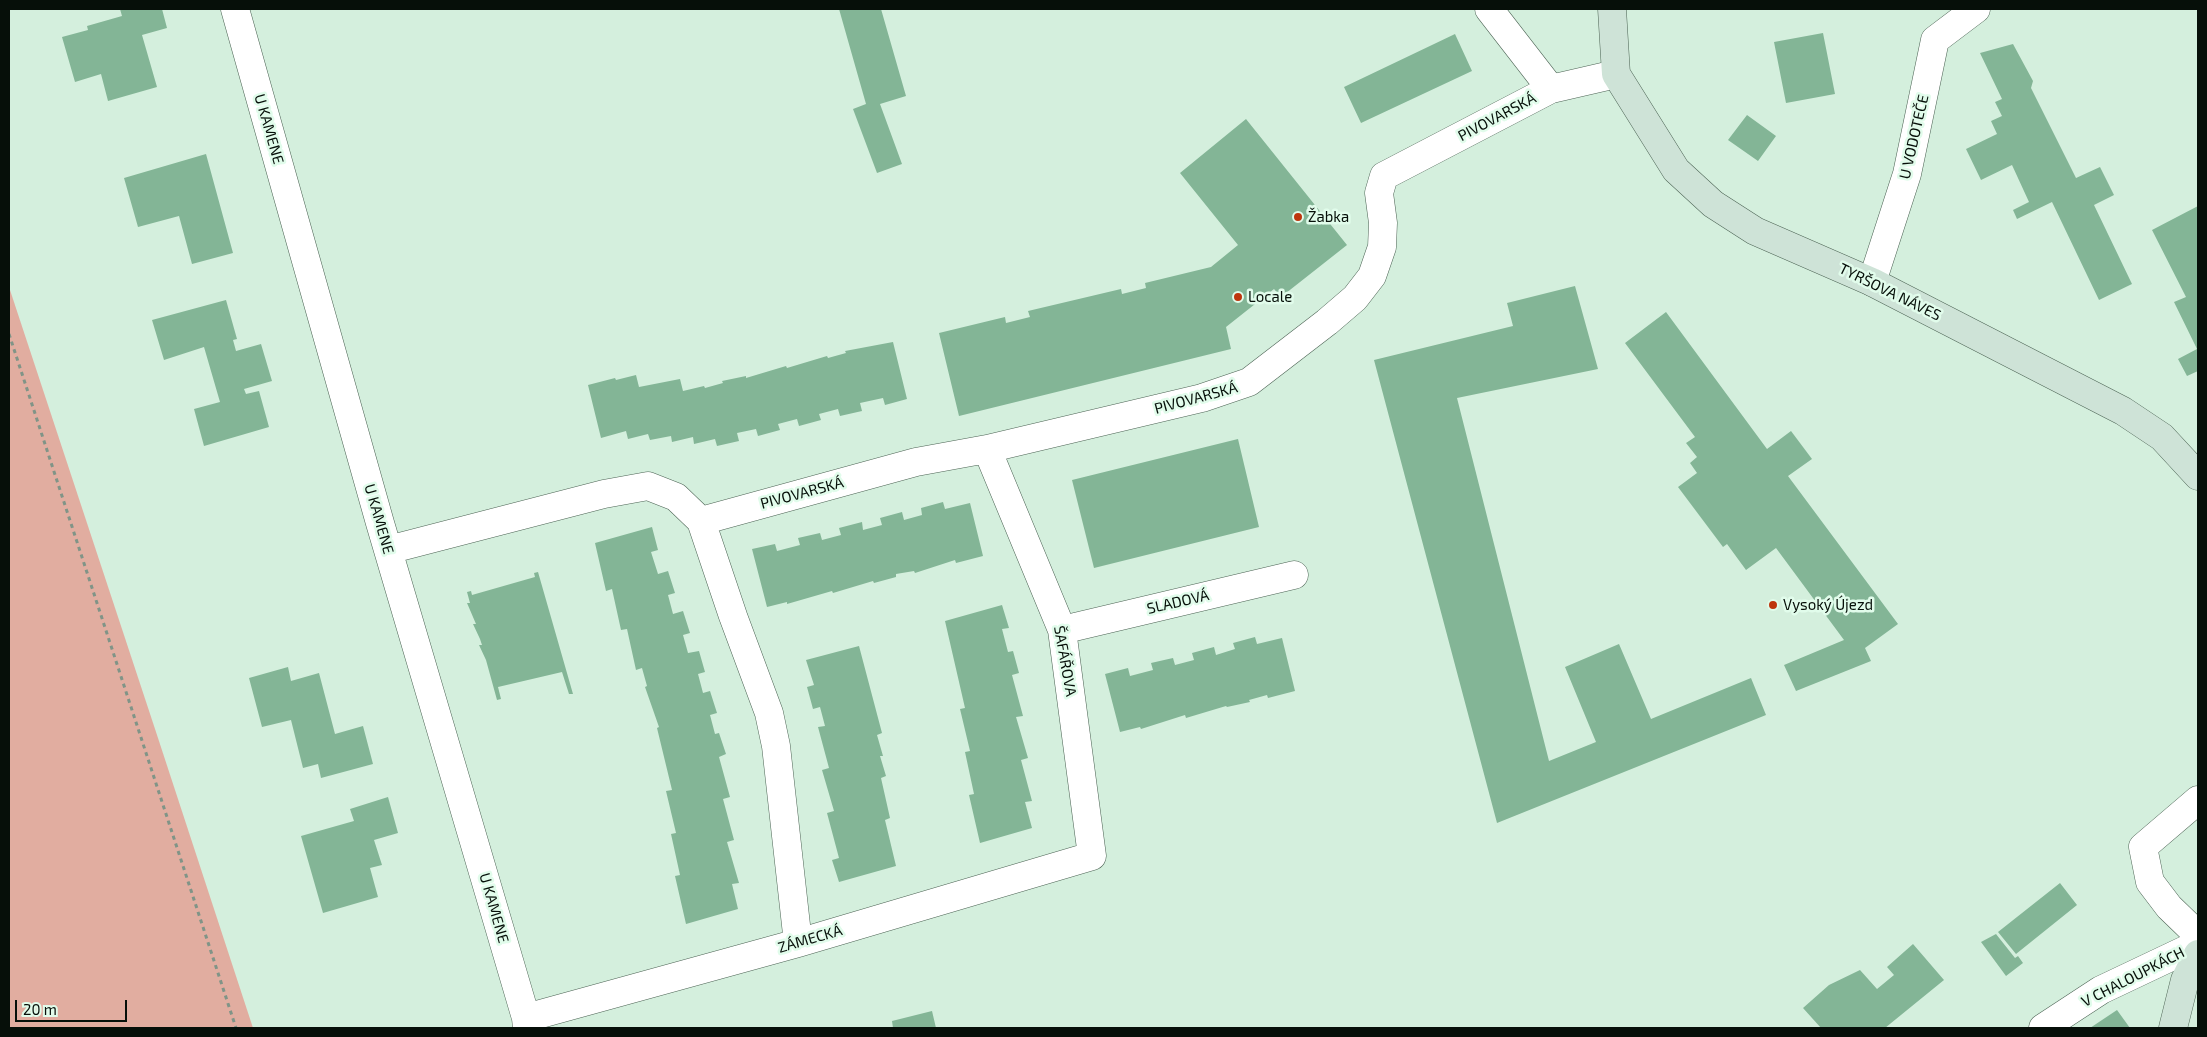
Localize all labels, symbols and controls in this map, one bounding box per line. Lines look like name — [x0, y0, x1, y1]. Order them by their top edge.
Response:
street label: PIVOVARSKÁ — [1455, 89, 1539, 145]
street label: U KAMENE — [250, 92, 288, 166]
street label: U VODOTEČE — [1896, 93, 1932, 181]
place label: Žabka — [1308, 208, 1349, 226]
marker: Žabka — [1292, 211, 1304, 223]
street label: TYRŠOVA NÁVES — [1836, 259, 1944, 325]
place label: Locale — [1248, 288, 1292, 306]
marker: Locale — [1232, 291, 1244, 303]
street label: PIVOVARSKÁ — [1152, 378, 1240, 418]
street label: PIVOVARSKÁ — [758, 473, 846, 513]
street label: U KAMENE — [360, 482, 398, 556]
street label: SLADOVÁ — [1145, 586, 1211, 618]
place label: Vysoký Újezd — [1783, 596, 1873, 614]
marker: Vysoký Újezd — [1767, 599, 1779, 611]
street label: ŠAFÁŘOVA — [1050, 624, 1080, 698]
street label: U KAMENE — [475, 871, 513, 945]
street label: ZÁMECKÁ — [776, 921, 844, 957]
street label: V CHALOUPKÁCH — [2078, 943, 2188, 1011]
scale bar — [18, 990, 130, 1022]
text: 20 m — [23, 1000, 57, 1018]

